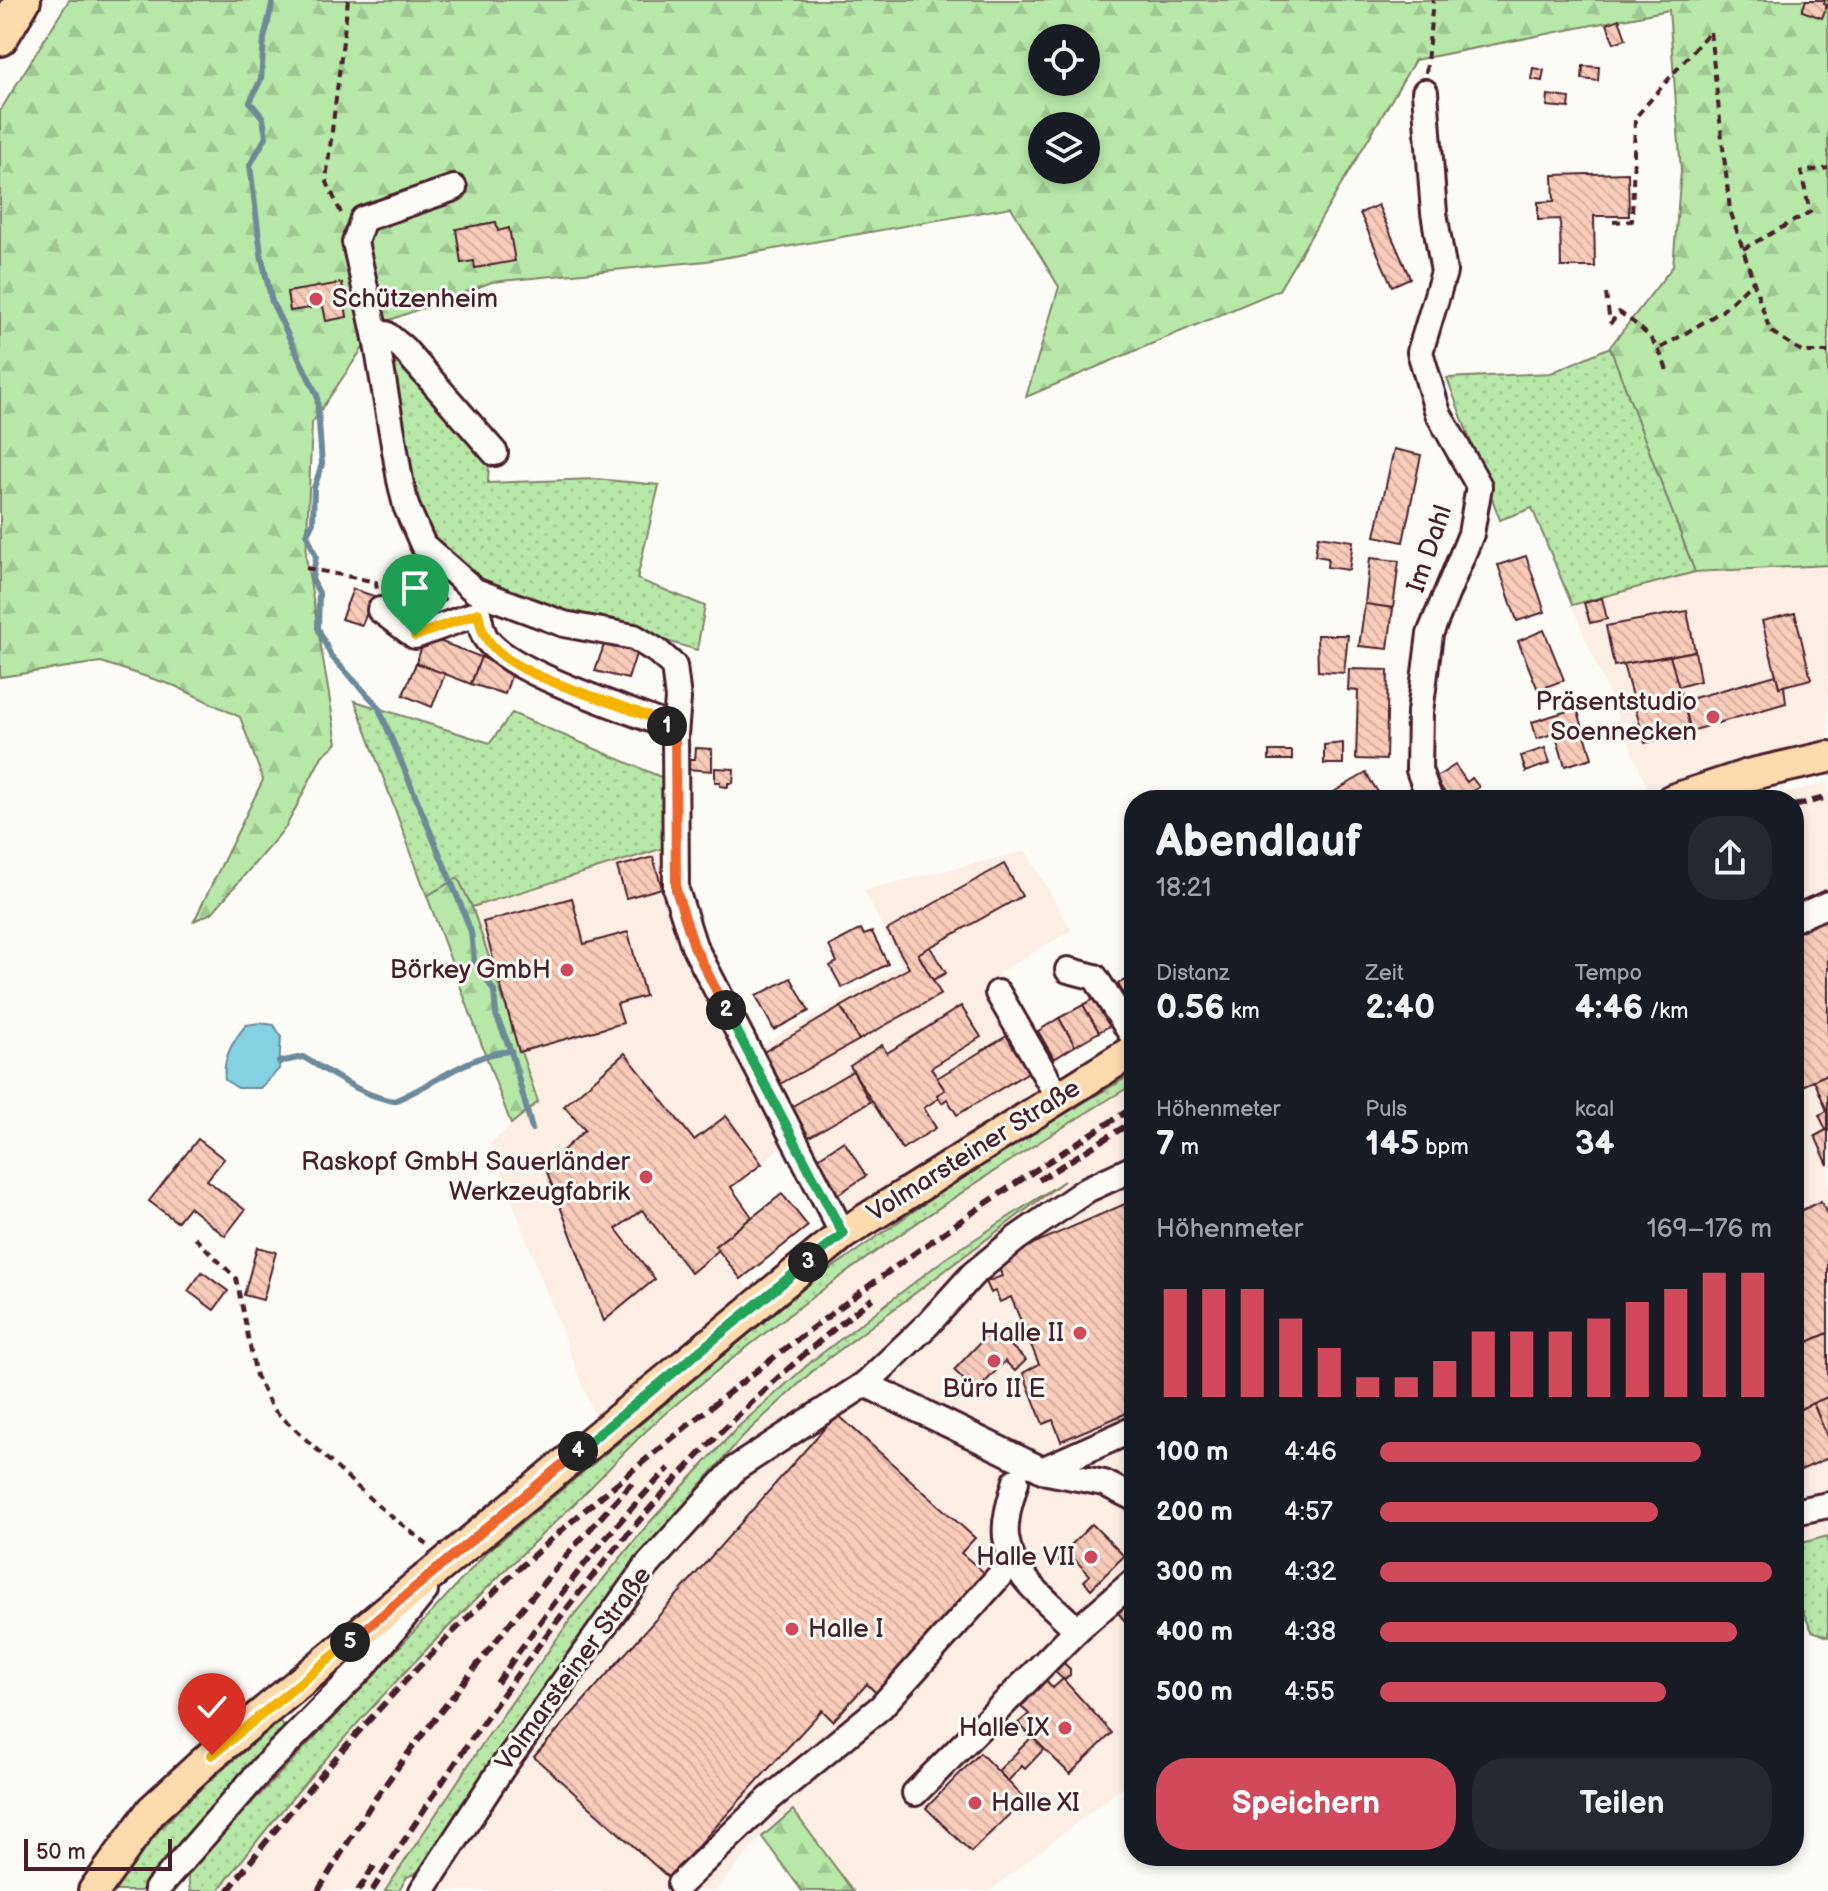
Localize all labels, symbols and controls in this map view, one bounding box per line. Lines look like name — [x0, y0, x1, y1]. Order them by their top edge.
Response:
map controls — [1028, 24, 1100, 184]
button: locate — [1028, 24, 1100, 96]
button: layers — [1028, 112, 1100, 184]
place label: Schützenheim — [332, 284, 498, 315]
marker: Schützenheim — [307, 290, 325, 308]
street label: Im Dahl — [1401, 501, 1459, 597]
pin — [381, 554, 449, 636]
icon: arrive — [393, 566, 437, 610]
place label: Präsentstudio Soennecken — [1535, 687, 1697, 748]
pin: 1 — [647, 706, 687, 746]
marker: Präsentstudio Soennecken — [1704, 708, 1722, 726]
text: 1 — [662, 712, 672, 739]
text: Abendlauf — [1156, 816, 1362, 869]
button: share — [1688, 816, 1772, 900]
text: 18:21 — [1156, 873, 1211, 904]
place label: Börkey GmbH — [390, 955, 551, 986]
text: Distanz — [1156, 960, 1230, 987]
text: Zeit — [1365, 960, 1404, 987]
text: Tempo — [1575, 960, 1642, 987]
marker: Börkey GmbH — [558, 961, 576, 979]
text: 0.56 — [1156, 987, 1225, 1028]
text: 2:40 — [1365, 987, 1435, 1028]
text: 4:46 — [1575, 987, 1643, 1028]
pin: 2 — [706, 990, 746, 1030]
text: 2 — [719, 996, 733, 1023]
text: km — [1225, 998, 1260, 1025]
text: /km — [1643, 998, 1688, 1025]
street label: Volmarsteiner Straße — [862, 1073, 1086, 1229]
text: Höhenmeter — [1156, 1096, 1280, 1123]
text: Puls — [1365, 1096, 1407, 1123]
text: kcal — [1575, 1096, 1614, 1123]
text: 7 — [1156, 1123, 1175, 1164]
text: 145 — [1365, 1123, 1419, 1164]
text: 34 — [1575, 1123, 1615, 1164]
text: m — [1175, 1134, 1199, 1161]
text: bpm — [1419, 1134, 1469, 1161]
place label: Raskopf GmbH Sauerländer Werkzeugfabrik — [301, 1147, 631, 1208]
marker: Raskopf GmbH Sauerländer Werkzeugfabrik — [637, 1168, 655, 1186]
text: Höhenmeter — [1156, 1214, 1303, 1245]
text: 169–176 m — [1647, 1214, 1772, 1245]
pin: 3 — [788, 1242, 828, 1282]
text: 3 — [802, 1248, 814, 1275]
place label: Halle II — [980, 1318, 1064, 1349]
marker: Halle II — [1071, 1324, 1089, 1342]
marker: Büro II E — [985, 1352, 1003, 1370]
place label: Büro II E — [942, 1374, 1046, 1405]
pin: 4 — [558, 1431, 598, 1471]
text: 4 — [572, 1437, 584, 1464]
text: 100 m — [1156, 1437, 1229, 1468]
text: 4:46 — [1284, 1437, 1337, 1468]
text: 200 m — [1156, 1497, 1233, 1528]
text: 4:57 — [1284, 1497, 1333, 1528]
place label: Halle VII — [976, 1542, 1075, 1573]
marker: Halle VII — [1082, 1548, 1100, 1566]
text: 300 m — [1156, 1557, 1233, 1588]
text: 4:32 — [1284, 1557, 1336, 1588]
street label: Volmarsteiner Straße — [489, 1561, 659, 1777]
place label: Halle I — [808, 1614, 884, 1645]
text: 400 m — [1156, 1617, 1233, 1648]
text: 4:38 — [1284, 1617, 1336, 1648]
marker: Halle I — [783, 1620, 801, 1638]
pin: 5 — [330, 1622, 370, 1662]
text: 5 — [344, 1628, 356, 1655]
pin — [178, 1673, 246, 1755]
text: 500 m — [1156, 1677, 1233, 1708]
text: 4:55 — [1284, 1677, 1335, 1708]
icon: check — [190, 1685, 234, 1729]
place label: Halle IX — [959, 1713, 1049, 1744]
marker: Halle IX — [1056, 1719, 1074, 1737]
button: Speichern — [1156, 1758, 1456, 1850]
button: Teilen — [1472, 1758, 1772, 1850]
place label: Halle XI — [991, 1788, 1080, 1819]
marker: Halle XI — [966, 1794, 984, 1812]
scale bar — [24, 1835, 172, 1871]
text: 50 m — [36, 1839, 86, 1866]

